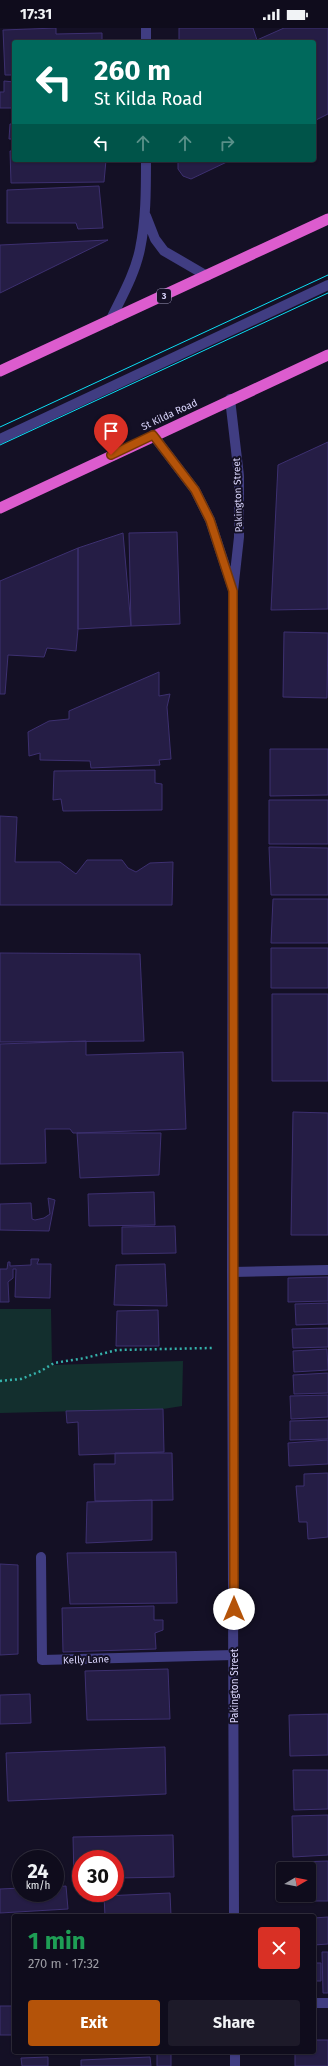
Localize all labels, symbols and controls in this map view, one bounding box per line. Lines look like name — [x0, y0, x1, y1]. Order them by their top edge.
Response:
text: 17:31 — [20, 5, 52, 23]
text: 260 m — [94, 54, 171, 87]
icon: left — [28, 56, 80, 108]
text: St Kilda Road — [94, 88, 203, 110]
icon: left — [90, 132, 112, 154]
icon: ahead — [132, 132, 154, 154]
icon: ahead — [174, 132, 196, 154]
icon: right — [216, 132, 238, 154]
road number: 3 — [157, 289, 171, 303]
street label: St Kilda Road — [139, 397, 199, 433]
pin — [94, 414, 128, 455]
icon: arrive — [100, 420, 122, 442]
street label: Pakington Street — [231, 457, 245, 532]
position arrow — [213, 1588, 255, 1630]
street label: Pakington Street — [229, 1648, 241, 1723]
street label: Kelly Lane — [63, 1653, 109, 1667]
speed limit sign: 30 — [72, 1850, 124, 1902]
text: 24 — [27, 1859, 49, 1883]
north arrow — [276, 1862, 316, 1902]
map controls — [276, 1862, 316, 1902]
text: km/h — [26, 1880, 50, 1892]
text: 1 min — [28, 1927, 86, 1955]
button: close — [258, 1927, 300, 1969]
text: 270 m · 17:32 — [28, 1956, 99, 1971]
button: Exit — [28, 2000, 160, 2046]
button: Share — [168, 2000, 300, 2046]

